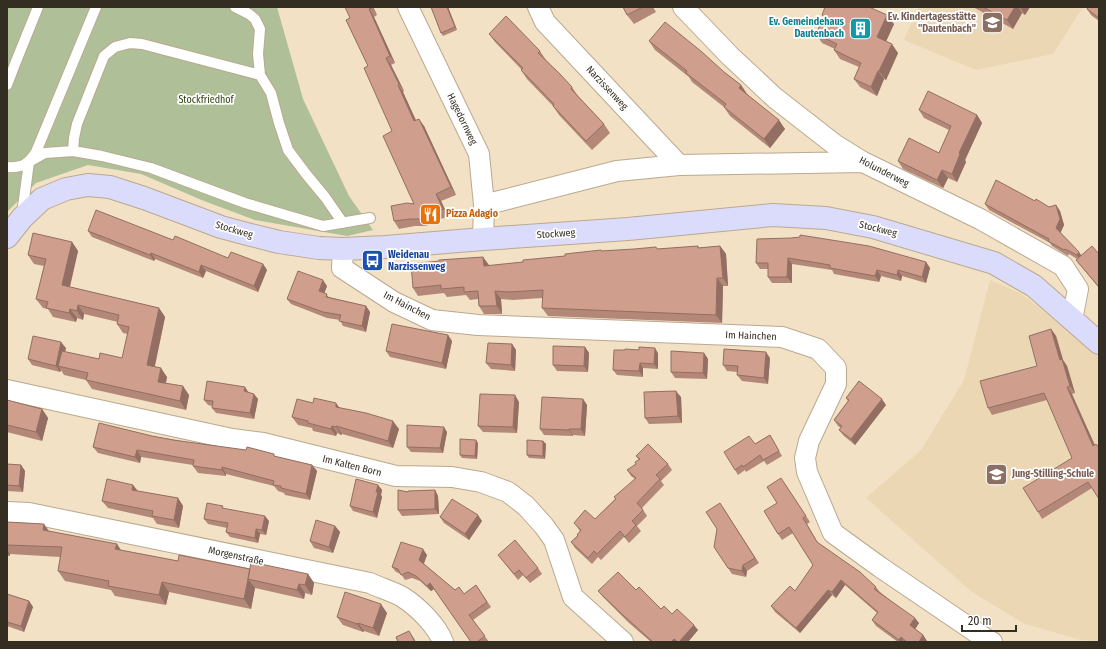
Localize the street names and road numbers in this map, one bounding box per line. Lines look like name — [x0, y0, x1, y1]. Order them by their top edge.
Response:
street label: Narzissenweg — [584, 64, 631, 113]
street label: Hagedornweg — [444, 91, 480, 147]
street label: Holunderweg — [857, 154, 911, 190]
street label: Stockweg — [214, 219, 254, 241]
street label: Stockweg — [858, 219, 898, 240]
street label: Stockweg — [536, 227, 576, 241]
street label: Im Hainchen — [381, 289, 433, 323]
street label: Im Hainchen — [725, 329, 777, 343]
street label: Im Kalten Born — [321, 453, 383, 479]
street label: Morgenstraße — [207, 544, 265, 568]

